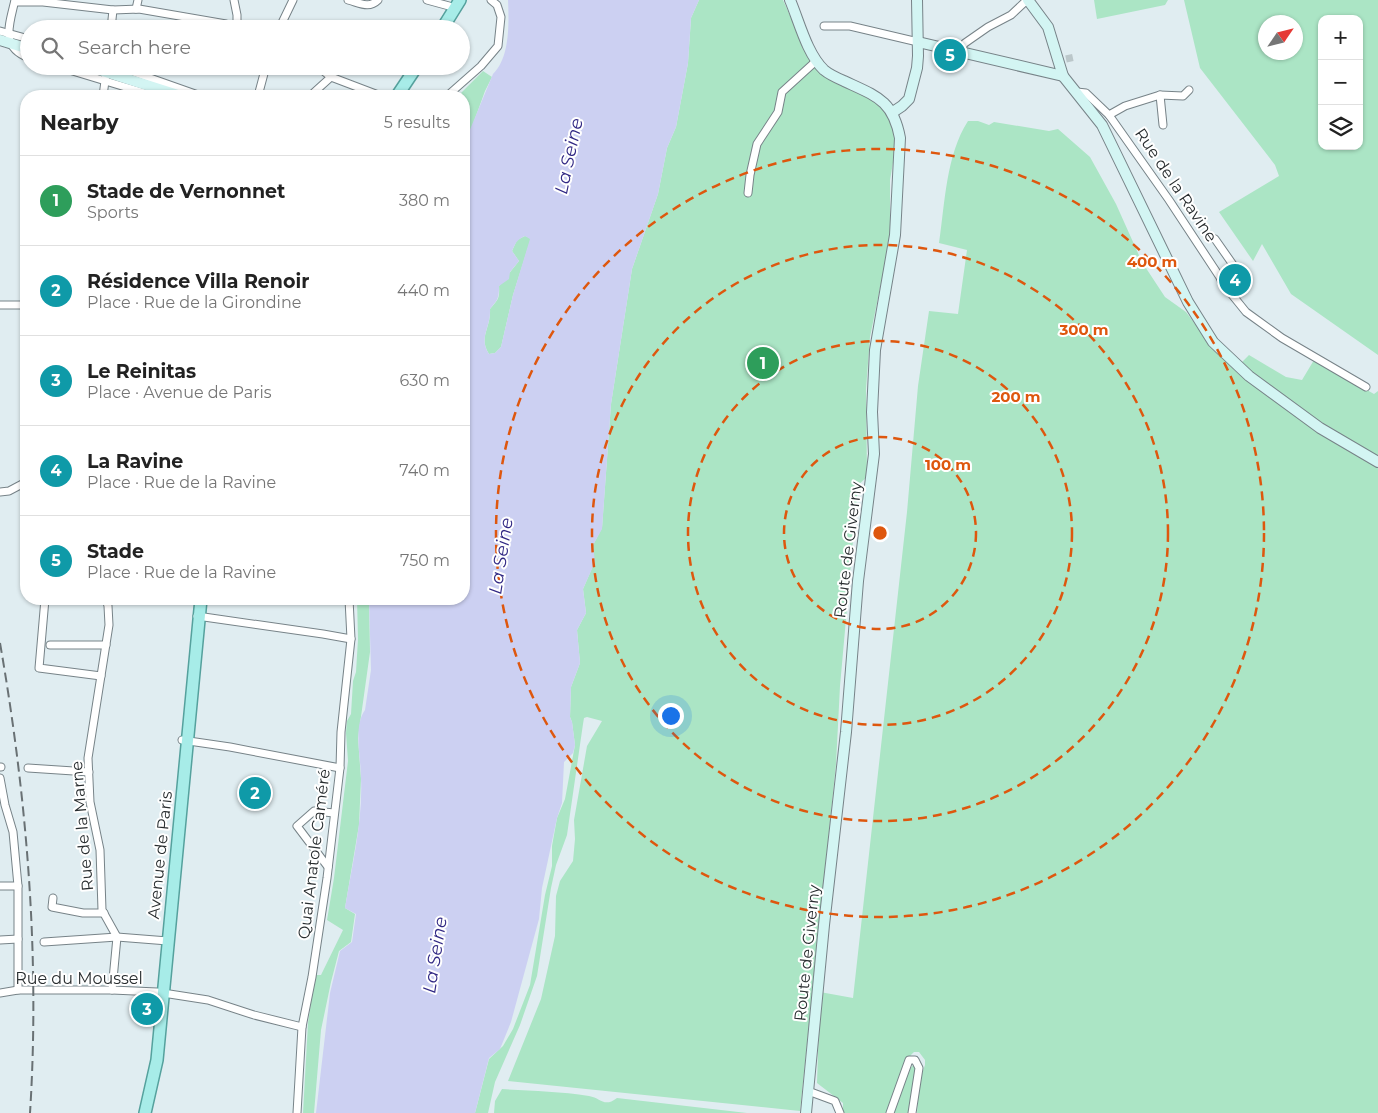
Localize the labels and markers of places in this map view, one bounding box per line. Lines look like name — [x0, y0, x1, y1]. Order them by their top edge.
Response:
pin: 5 — [934, 36, 966, 74]
pin: 4 — [1219, 261, 1251, 299]
pin: 1 — [747, 344, 779, 382]
centre of rings — [871, 524, 889, 542]
pin: 2 — [239, 774, 271, 812]
pin: 3 — [131, 990, 163, 1028]

